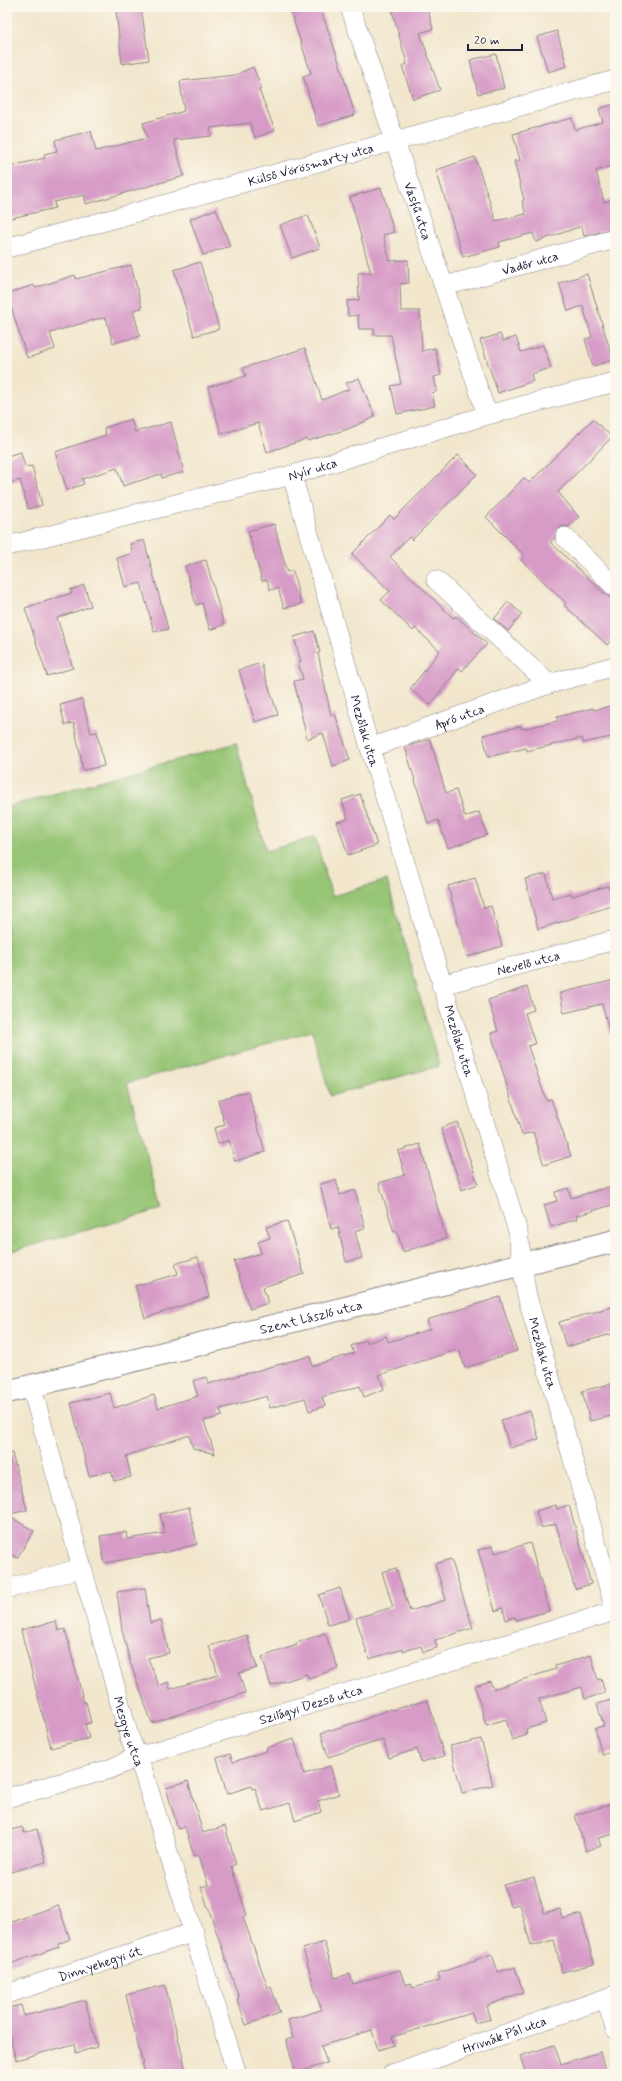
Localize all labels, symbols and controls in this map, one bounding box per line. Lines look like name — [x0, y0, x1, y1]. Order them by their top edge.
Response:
scale bar — [468, 26, 522, 52]
text: 20 m — [474, 33, 500, 49]
street label: Külső Vörösmarty utca — [246, 140, 376, 191]
street label: Vasfű utca — [399, 180, 435, 243]
street label: Vadőr utca — [500, 248, 560, 280]
street label: Nyír utca — [286, 455, 339, 486]
street label: Mezőlak utca — [345, 693, 382, 769]
street label: Apró utca — [433, 701, 487, 735]
street label: Nevelő utca — [495, 948, 562, 980]
street label: Mezőlak utca — [439, 1003, 477, 1079]
street label: Szent László utca — [258, 1297, 364, 1339]
street label: Mezőlak utca — [523, 1315, 560, 1392]
street label: Szilágyi Dezső utca — [257, 1682, 365, 1729]
street label: Mesgye utca — [108, 1695, 148, 1770]
street label: Dinnyehegyi út — [57, 1943, 145, 1986]
street label: Hrivnák Pál utca — [460, 2013, 549, 2058]

